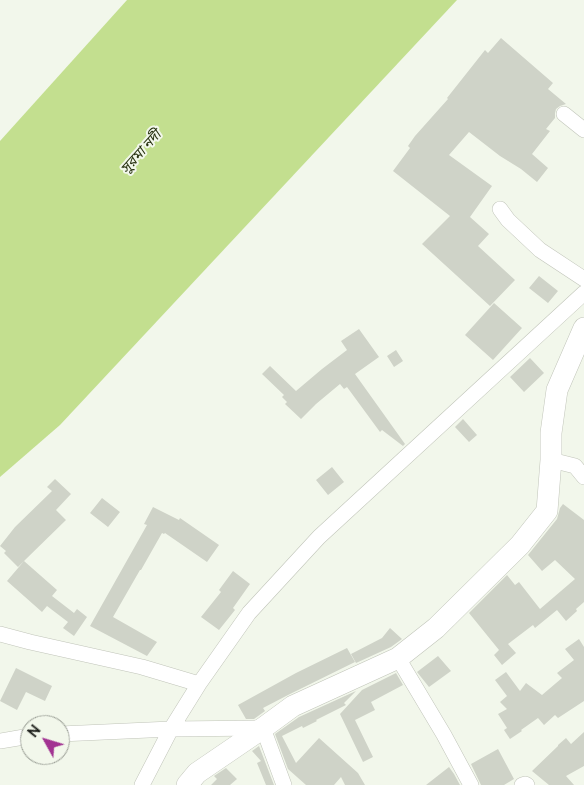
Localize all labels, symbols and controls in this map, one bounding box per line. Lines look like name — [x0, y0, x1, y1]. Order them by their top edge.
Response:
water label: সুরমা নদী — [117, 127, 165, 177]
north arrow — [20, 715, 70, 765]
text: N — [25, 722, 44, 740]

